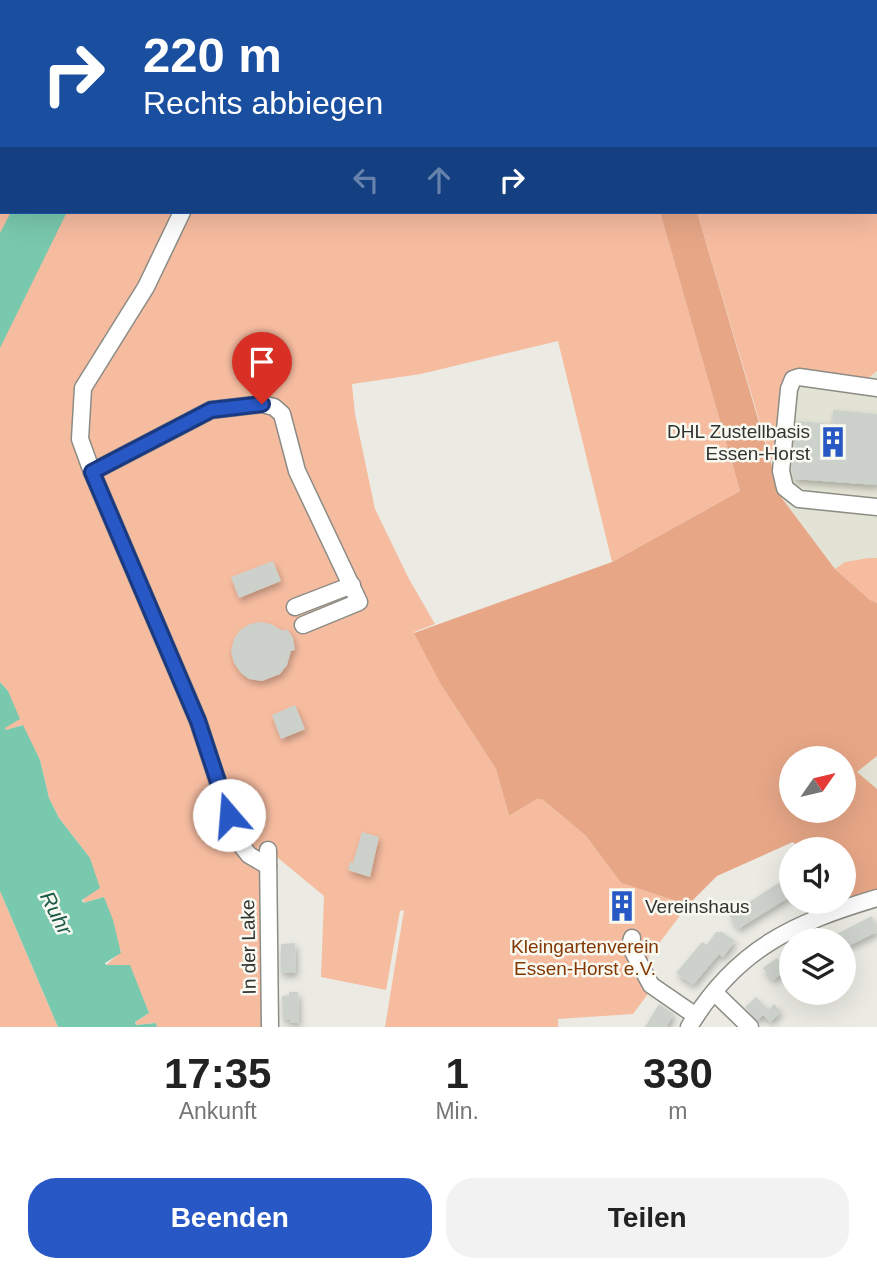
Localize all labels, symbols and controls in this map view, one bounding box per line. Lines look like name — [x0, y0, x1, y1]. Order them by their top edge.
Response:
icon: right — [28, 28, 119, 119]
text: 220 m — [143, 28, 282, 82]
text: Rechts abbiegen — [143, 85, 383, 121]
icon: left — [347, 161, 385, 199]
icon: ahead — [420, 161, 458, 199]
icon: right — [493, 161, 531, 199]
pin — [232, 332, 292, 404]
icon: arrive — [243, 343, 281, 381]
place label: DHL Zustellbasis Essen-Horst — [667, 421, 811, 464]
building icon: DHL Zustellbasis Essen-Horst — [816, 425, 850, 459]
north arrow — [779, 746, 856, 822]
map controls — [779, 746, 856, 1005]
position arrow — [192, 778, 266, 852]
button: sound — [779, 837, 856, 914]
water label: Ruhr — [36, 887, 77, 939]
building icon: Vereinshaus — [605, 889, 639, 923]
place label: Vereinshaus — [645, 896, 750, 917]
street label: In der Lake — [237, 899, 260, 995]
button: layers — [779, 928, 856, 1005]
park label: Kleingartenverein Essen-Horst e.V. — [511, 936, 659, 979]
text: 17:35 — [164, 1050, 271, 1097]
text: 1 — [445, 1050, 469, 1097]
text: 330 — [643, 1050, 713, 1097]
text: Ankunft — [179, 1098, 257, 1124]
text: Min. — [435, 1098, 479, 1124]
text: m — [668, 1098, 688, 1124]
button: Beenden — [28, 1178, 432, 1258]
button: Teilen — [446, 1178, 849, 1258]

